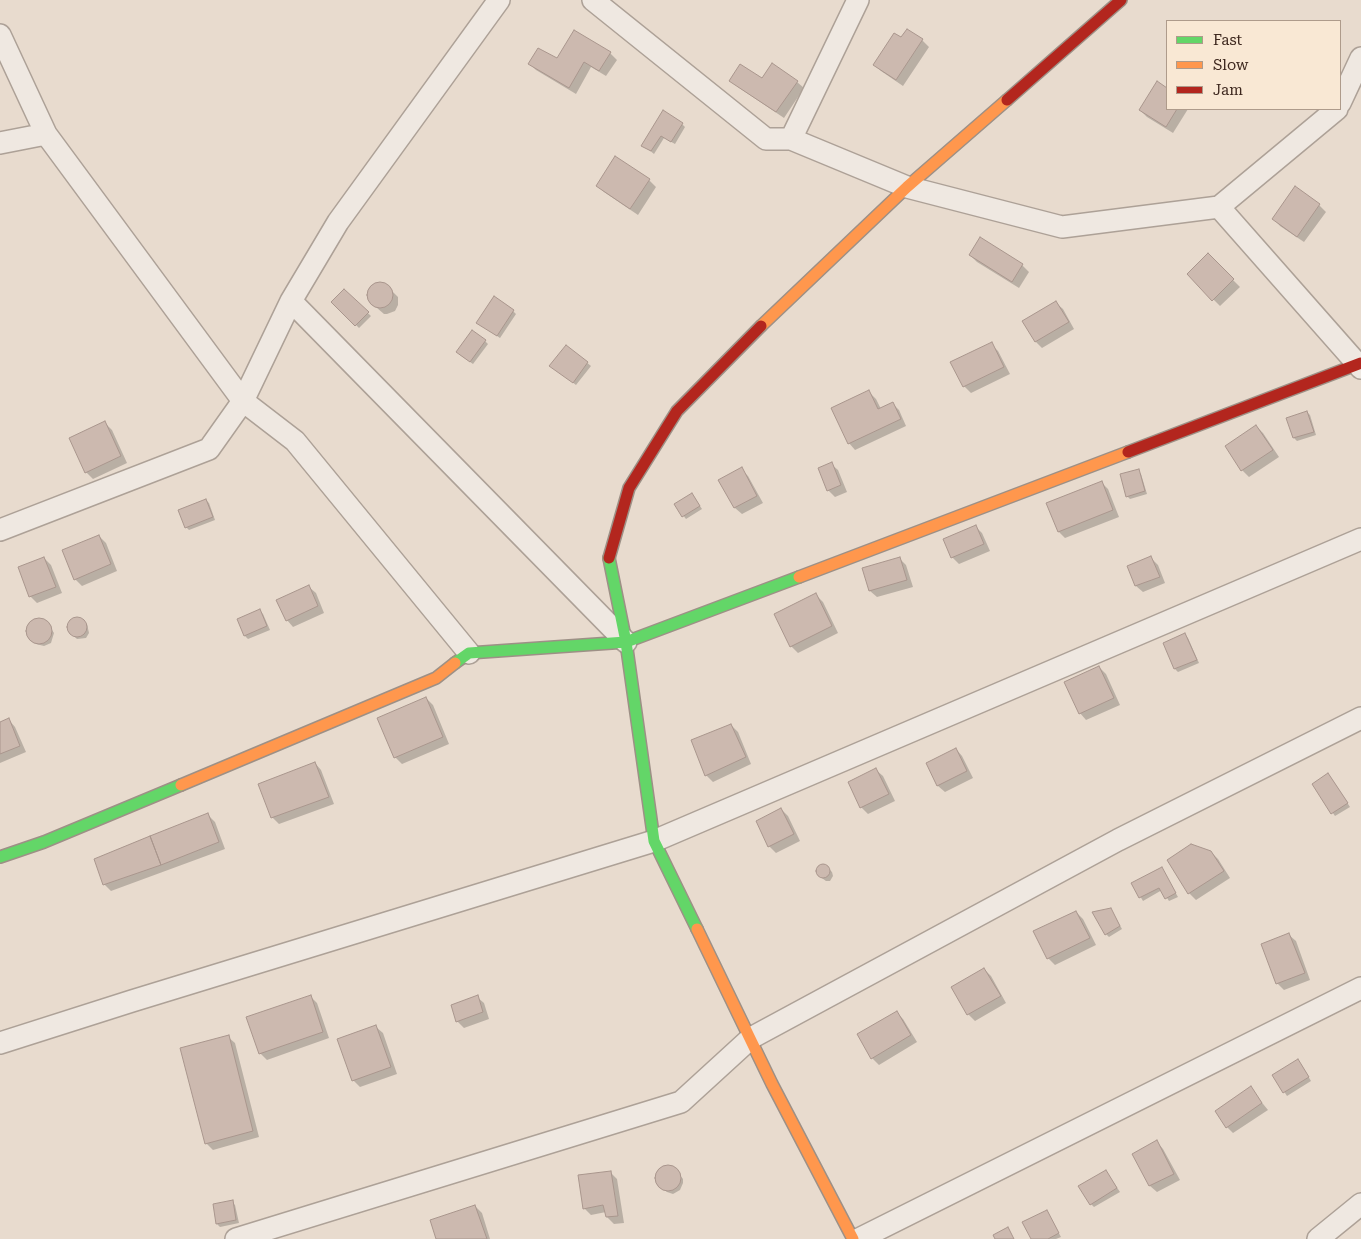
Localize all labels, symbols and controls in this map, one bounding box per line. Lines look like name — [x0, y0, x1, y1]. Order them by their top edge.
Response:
legend — [1166, 20, 1341, 110]
text: Fast — [1213, 31, 1242, 49]
text: Slow — [1213, 56, 1248, 74]
text: Jam — [1213, 81, 1243, 99]

